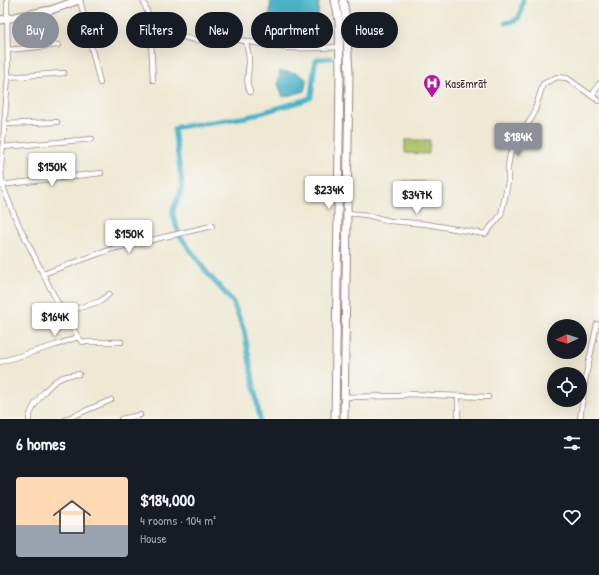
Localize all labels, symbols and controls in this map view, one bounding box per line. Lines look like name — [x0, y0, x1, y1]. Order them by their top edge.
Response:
chip: Buy — [12, 12, 59, 48]
chip: Rent — [67, 12, 118, 48]
chip: Filters — [126, 12, 187, 48]
chip: New — [195, 12, 243, 48]
chip: Apartment — [251, 12, 333, 48]
chip: House — [341, 12, 398, 48]
hospital icon: Kasēmrāt — [422, 73, 442, 98]
place label: Kasēmrāt — [445, 75, 488, 92]
pin: $184K — [490, 123, 546, 157]
text: $184K — [504, 127, 532, 145]
pin: $150K — [24, 153, 80, 187]
text: $150K — [37, 157, 67, 175]
pin: $234K — [301, 176, 357, 210]
text: $234K — [314, 180, 344, 198]
pin: $347K — [389, 181, 445, 215]
text: $347K — [402, 185, 432, 203]
pin: $150K — [101, 220, 157, 254]
text: $150K — [114, 224, 144, 242]
pin: $164K — [27, 303, 83, 337]
text: $164K — [41, 307, 69, 325]
north arrow — [547, 319, 587, 359]
map controls — [547, 319, 587, 407]
button: locate — [547, 367, 587, 407]
text: 6 homes — [16, 432, 66, 455]
icon: filters — [561, 432, 583, 454]
text: $184,000 — [140, 488, 195, 511]
icon: home — [48, 493, 96, 541]
icon: heart — [561, 506, 583, 528]
text: 4 rooms · 104 m² — [140, 511, 216, 529]
text: House — [140, 529, 167, 547]

